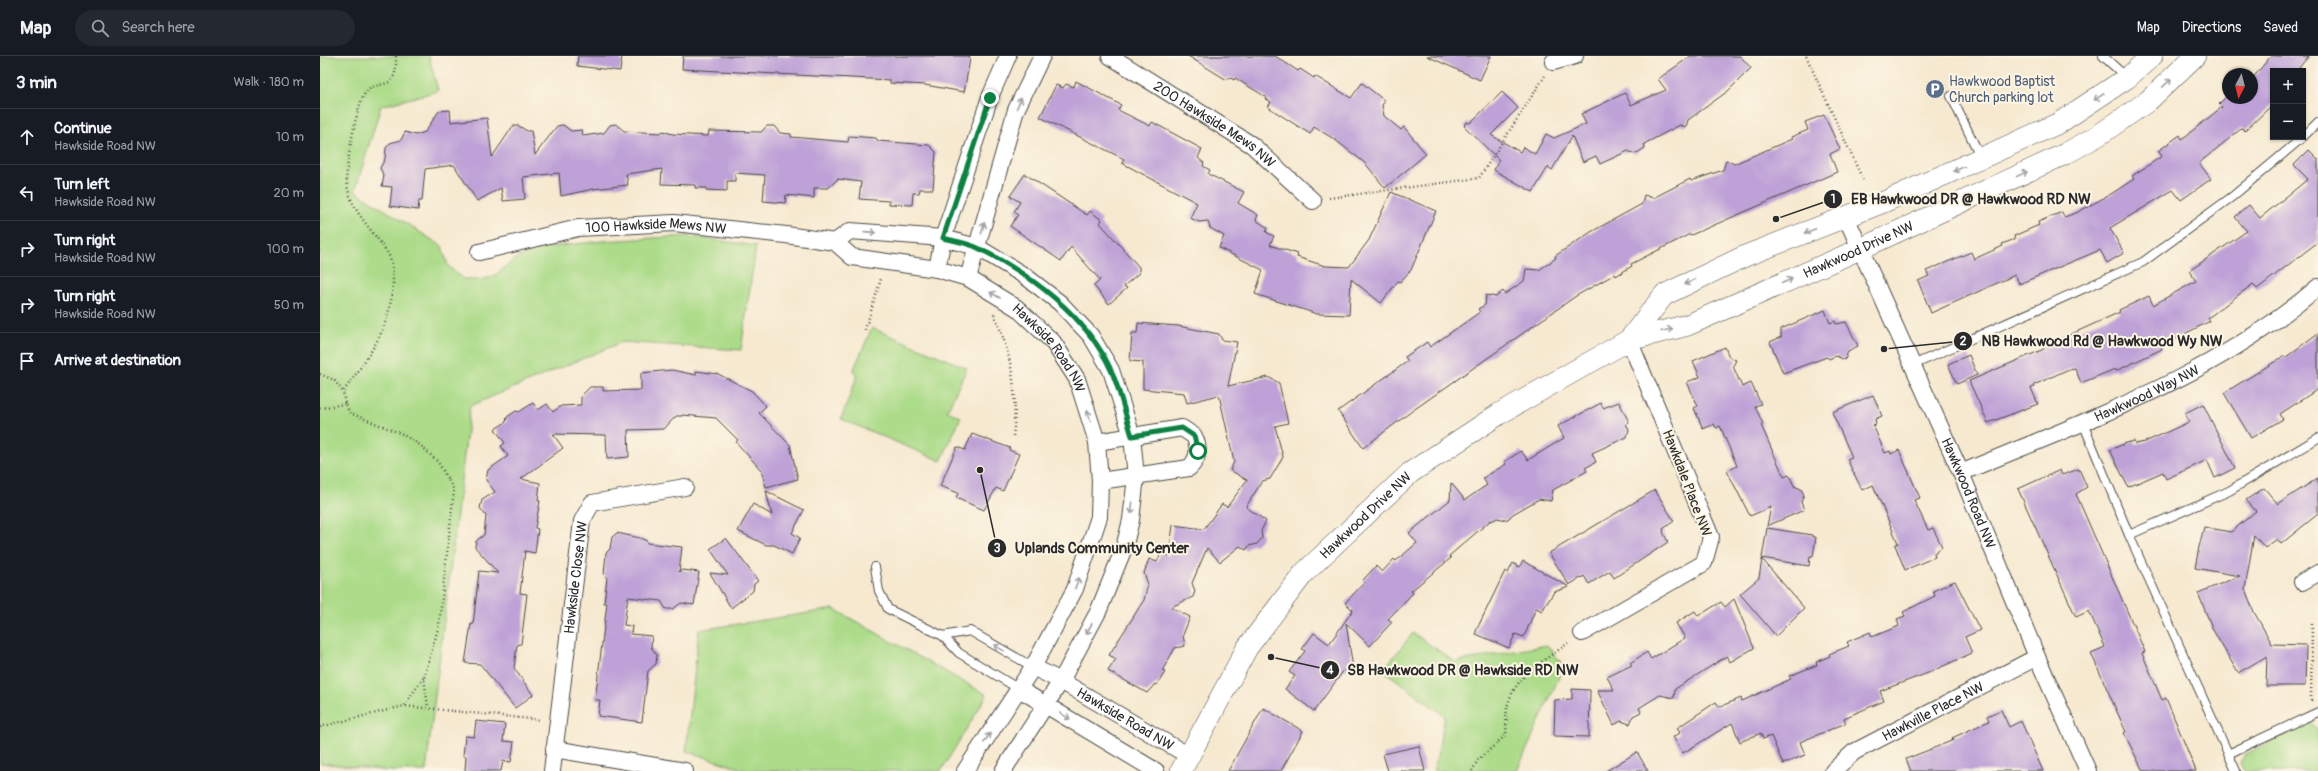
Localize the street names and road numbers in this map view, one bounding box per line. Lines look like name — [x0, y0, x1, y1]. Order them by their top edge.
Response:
street label: 200 Hawkside Mews NW — [1151, 77, 1279, 171]
street label: 100 Hawkside Mews NW — [585, 214, 727, 237]
street label: Hawkwood Drive NW — [1800, 217, 1916, 282]
street label: Hawkside Road NW — [1009, 300, 1089, 394]
street label: Hawkwood Way NW — [2092, 361, 2202, 425]
street label: Hawkdale Place NW — [1659, 427, 1715, 539]
street label: Hawkwood Road NW — [1938, 435, 2000, 551]
street label: Hawkwood Drive NW — [1316, 468, 1415, 562]
street label: Hawkside Close NW — [560, 520, 590, 635]
street label: Hawkville Place NW — [1879, 678, 1986, 745]
street label: Hawkside Road NW — [1074, 684, 1177, 754]

